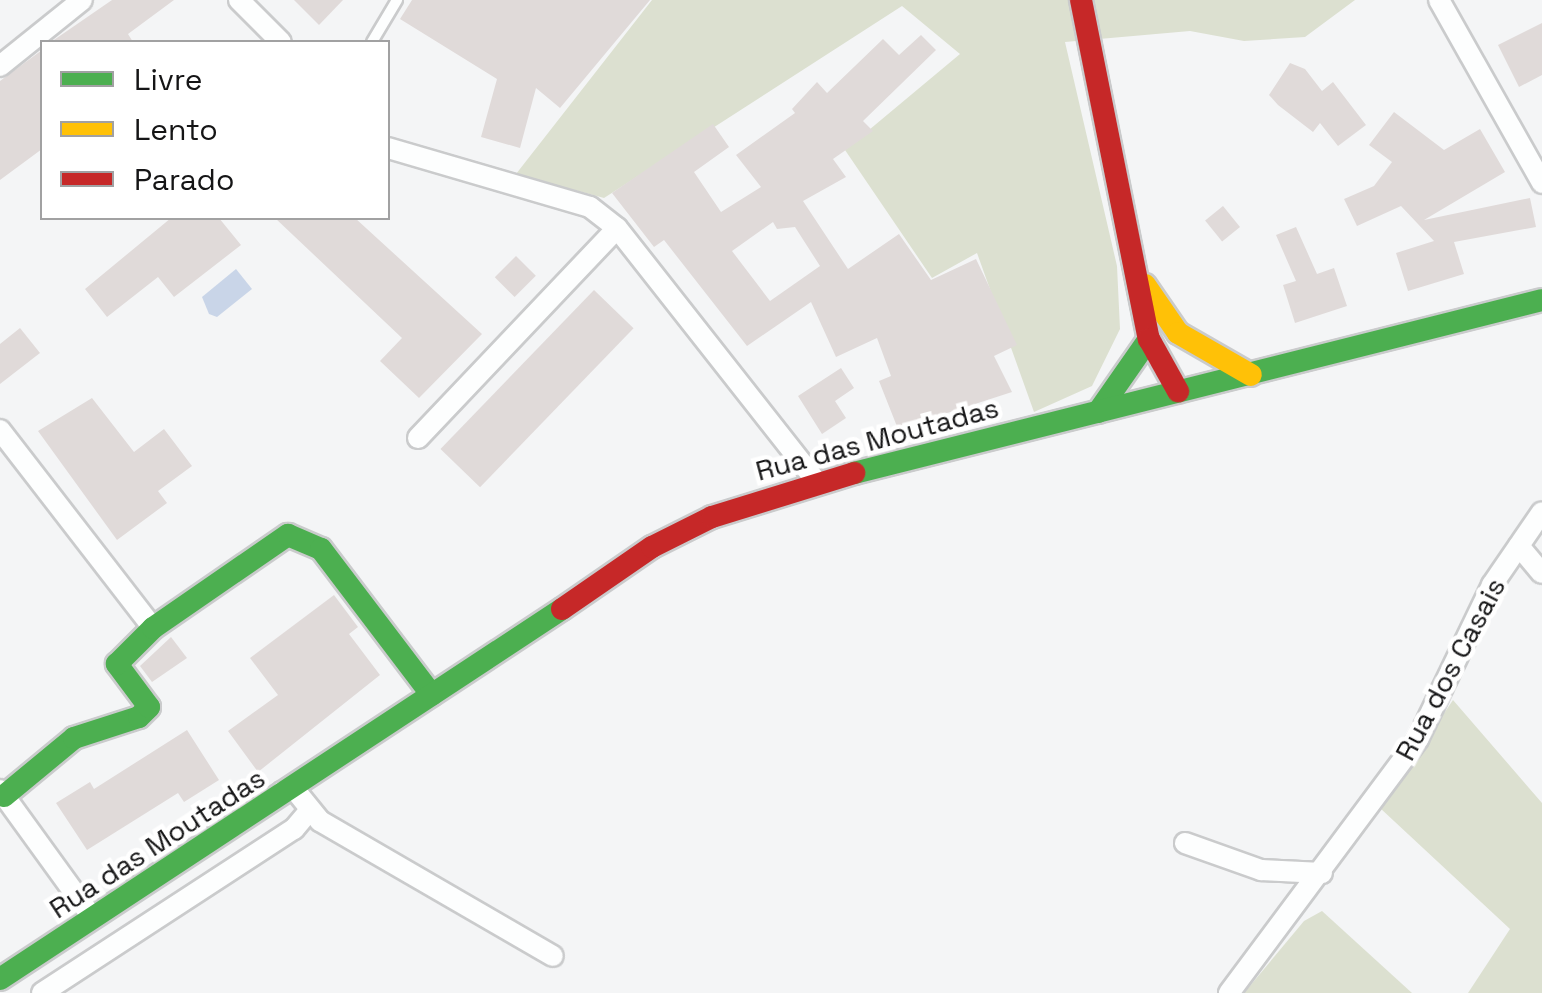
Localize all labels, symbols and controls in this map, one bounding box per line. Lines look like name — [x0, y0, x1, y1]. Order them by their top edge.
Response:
legend — [40, 40, 390, 220]
text: Livre — [134, 60, 202, 99]
text: Lento — [134, 110, 218, 149]
text: Parado — [134, 160, 234, 199]
street label: Rua das Moutadas — [752, 390, 1002, 488]
street label: Rua dos Casais — [1388, 572, 1512, 766]
street label: Rua das Moutadas — [43, 761, 271, 925]

